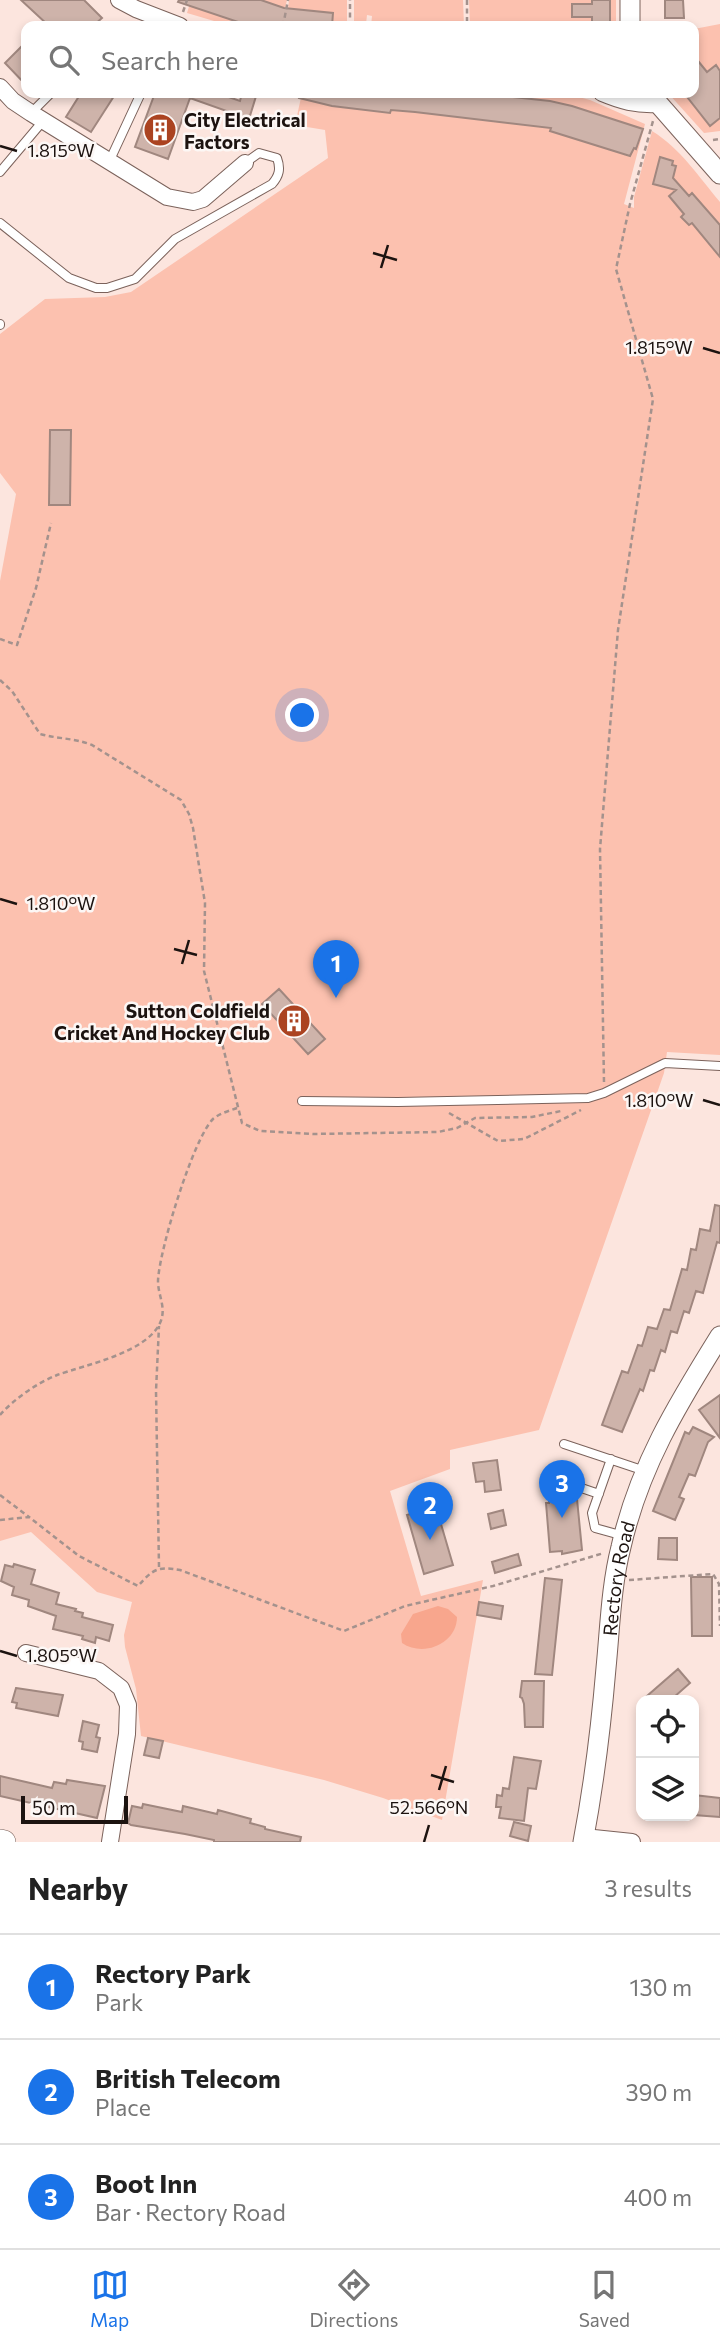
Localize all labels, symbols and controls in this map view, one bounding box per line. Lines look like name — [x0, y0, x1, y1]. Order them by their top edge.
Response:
search box — [21, 21, 699, 98]
icon: search — [45, 41, 83, 79]
text: Search here — [101, 44, 239, 75]
place label: City Electrical Factors — [184, 108, 306, 153]
building icon: City Electrical Factors — [141, 111, 179, 149]
text: 1.815°W — [27, 139, 95, 161]
text: 1.815°W — [625, 336, 693, 358]
your location — [285, 698, 319, 732]
text: 1.810°W — [27, 892, 95, 914]
pin: 1 — [313, 940, 359, 998]
place label: Sutton Coldfield Cricket And Hockey Club — [54, 999, 270, 1044]
building icon: Sutton Coldfield Cricket And Hockey Club — [275, 1002, 313, 1040]
text: 1.810°W — [625, 1089, 693, 1111]
pin: 3 — [539, 1460, 585, 1518]
pin: 2 — [407, 1482, 453, 1540]
street label: Rectory Road — [597, 1518, 639, 1637]
text: 1.805°W — [25, 1644, 97, 1666]
map controls — [636, 1695, 699, 1821]
button: locate — [636, 1695, 699, 1758]
button: layers — [636, 1758, 699, 1821]
scale bar — [21, 1793, 128, 1825]
text: 50 m — [32, 1796, 76, 1819]
text: 52.566°N — [390, 1796, 468, 1818]
text: Nearby — [28, 1869, 128, 1906]
text: 3 results — [605, 1874, 692, 1902]
text: Rectory Park — [95, 1957, 251, 1988]
text: 1 — [46, 1973, 56, 2001]
text: 130 m — [630, 1973, 692, 2001]
text: Park — [95, 1988, 143, 2016]
text: British Telecom — [95, 2062, 281, 2093]
text: 2 — [44, 2078, 58, 2106]
text: 390 m — [625, 2078, 692, 2106]
text: Place — [95, 2093, 151, 2121]
text: Boot Inn — [95, 2167, 197, 2198]
text: 3 — [44, 2183, 58, 2211]
text: 400 m — [624, 2183, 692, 2211]
text: Bar · Rectory Road — [95, 2198, 286, 2226]
tab: Map — [90, 2266, 129, 2331]
tab: Directions — [309, 2266, 399, 2331]
tab: Saved — [579, 2266, 630, 2331]

